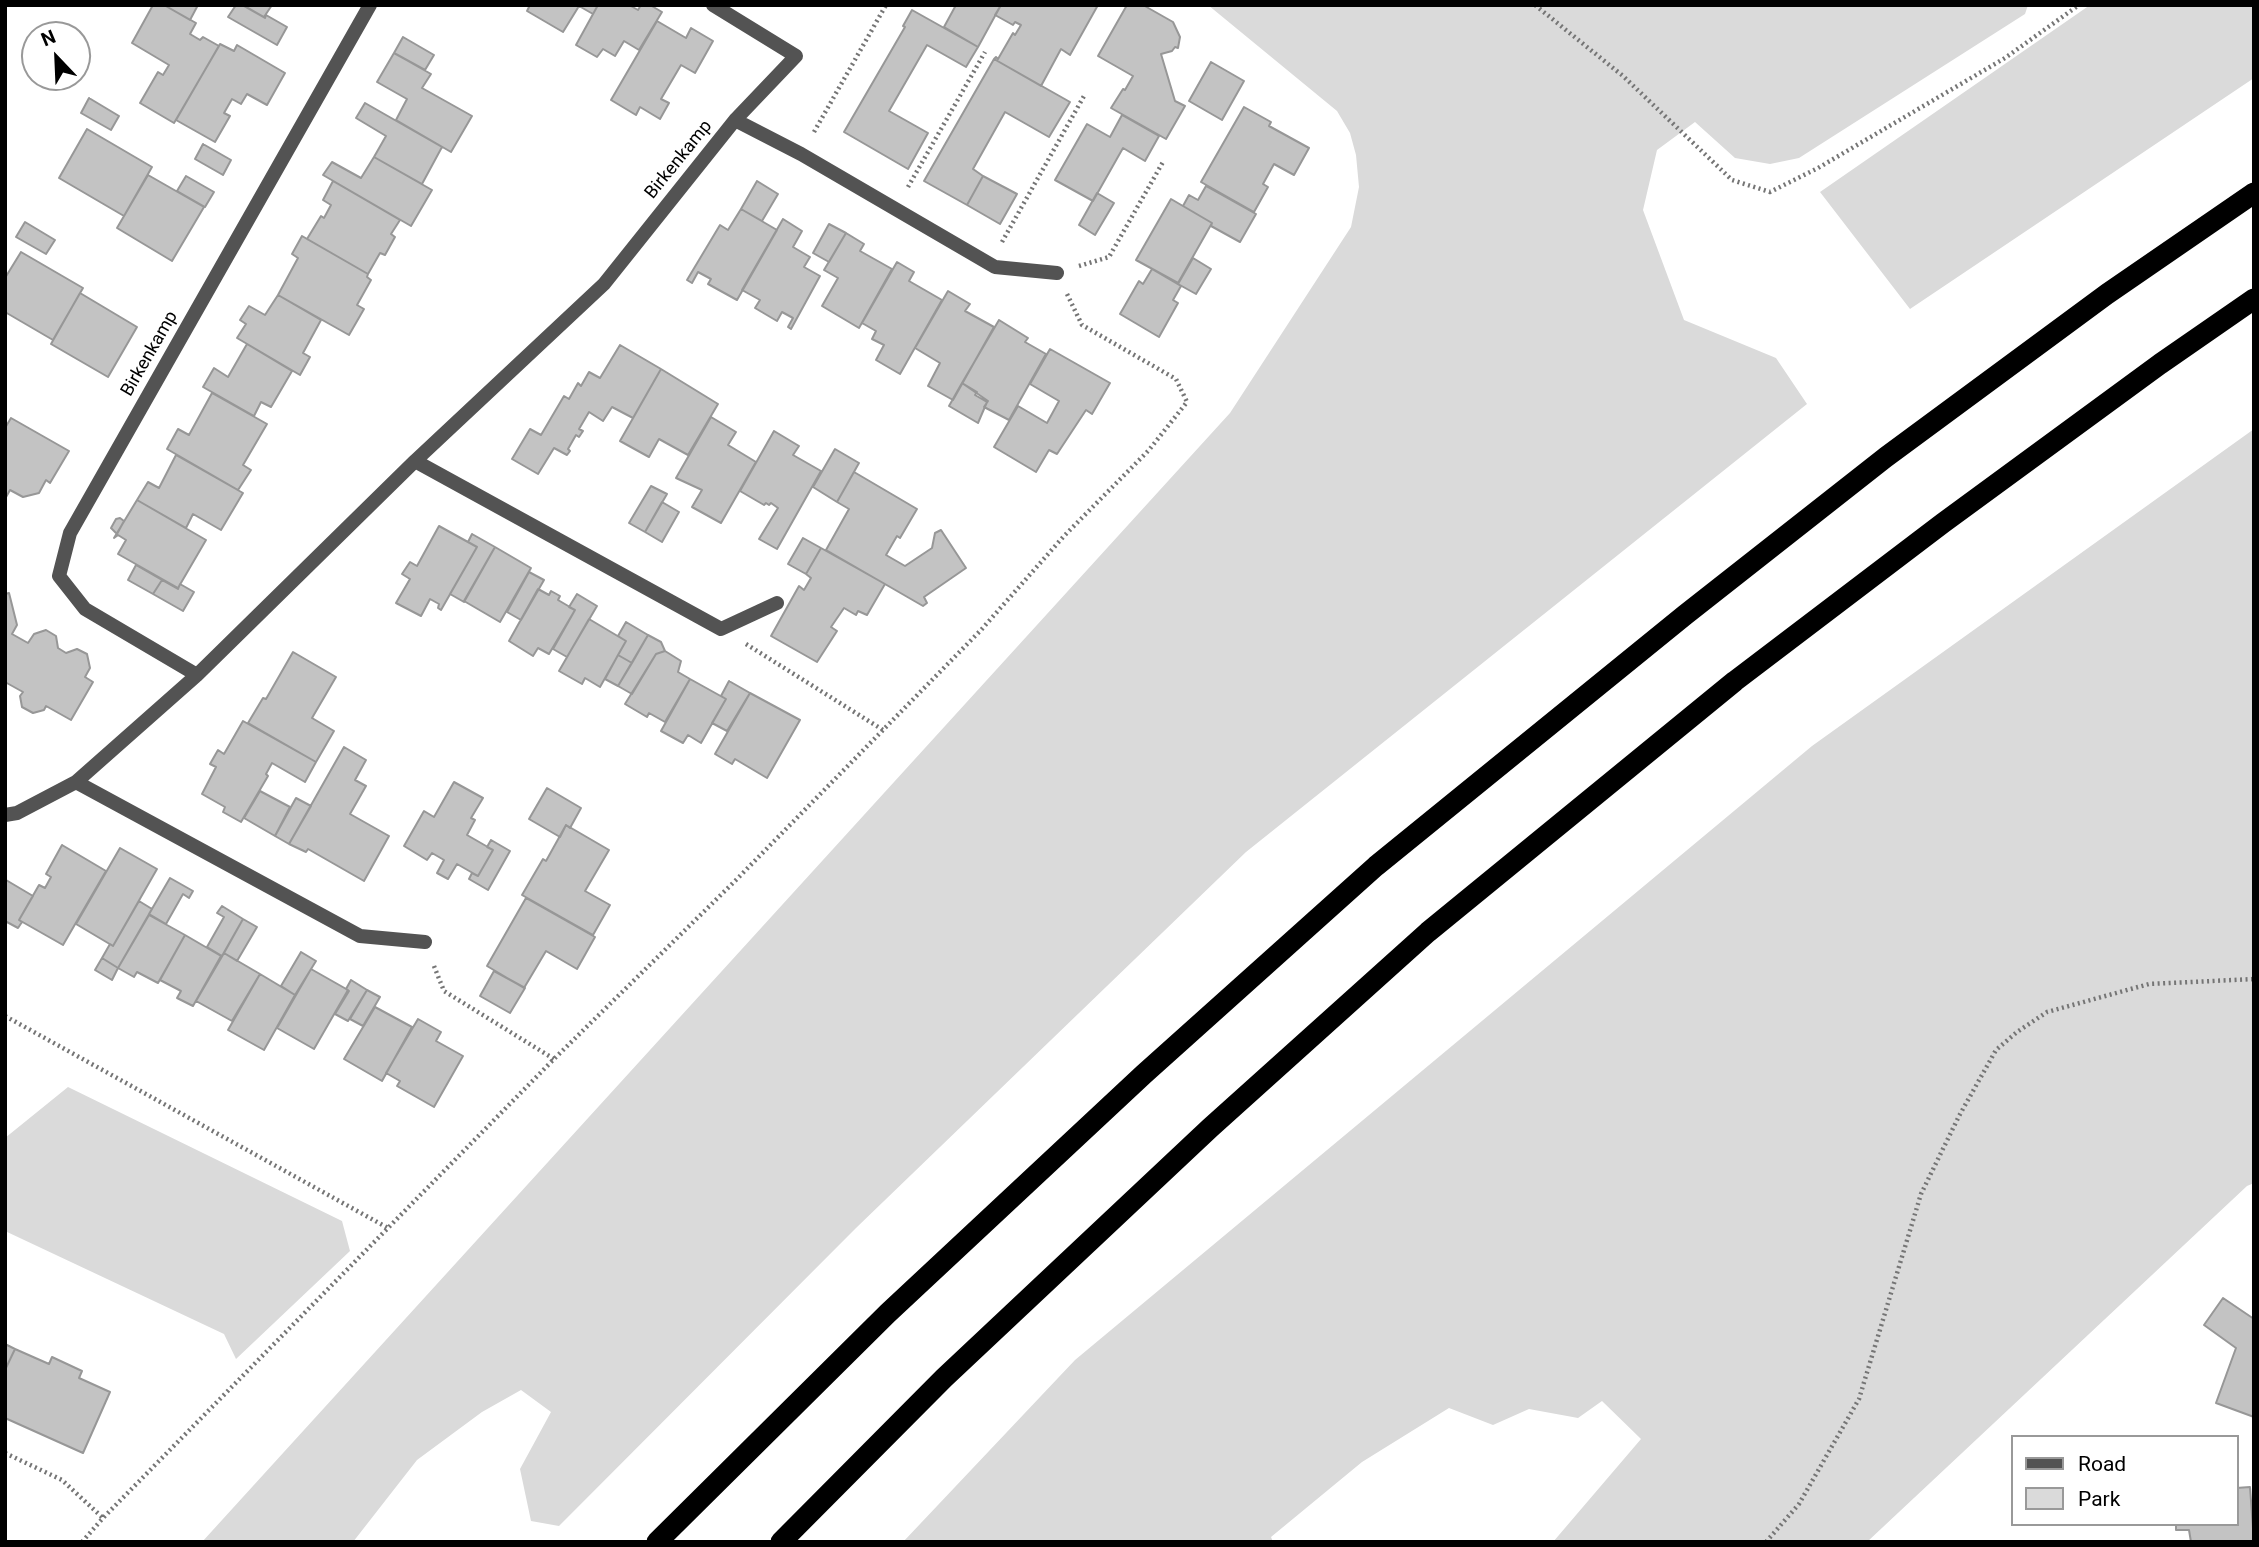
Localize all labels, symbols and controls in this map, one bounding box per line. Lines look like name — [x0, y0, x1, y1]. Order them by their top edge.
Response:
north arrow — [21, 21, 91, 91]
text: N — [38, 25, 59, 51]
street label: Birkenkamp — [641, 116, 717, 204]
street label: Birkenkamp — [117, 307, 183, 401]
legend — [2010, 1435, 2238, 1526]
text: Road — [2078, 1452, 2126, 1476]
text: Park — [2078, 1487, 2120, 1511]

